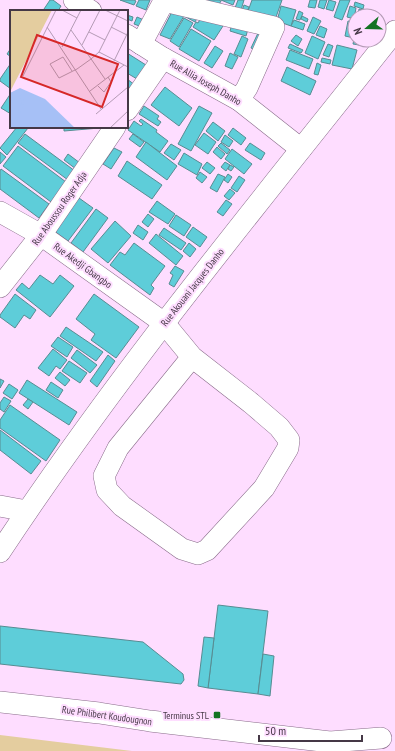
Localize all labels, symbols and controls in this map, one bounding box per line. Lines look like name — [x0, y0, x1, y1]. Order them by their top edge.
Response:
north arrow — [347, 8, 387, 48]
inset map — [10, 10, 128, 128]
text: N — [350, 26, 365, 37]
street label: Rue Allia Joseph Danho — [168, 57, 244, 108]
street label: Rue Aboussou Roger Adja — [29, 169, 90, 248]
street label: Rue Akedji Gbangbo — [51, 240, 115, 291]
street label: Rue Akouani Jacques Danho — [158, 246, 227, 329]
street label: Rue Philibert Koudougnon — [61, 703, 153, 728]
place label: Terminus STL — [163, 709, 210, 722]
marker: Terminus STL — [212, 710, 222, 720]
scale bar — [259, 717, 362, 743]
text: 50 m — [265, 723, 286, 738]

